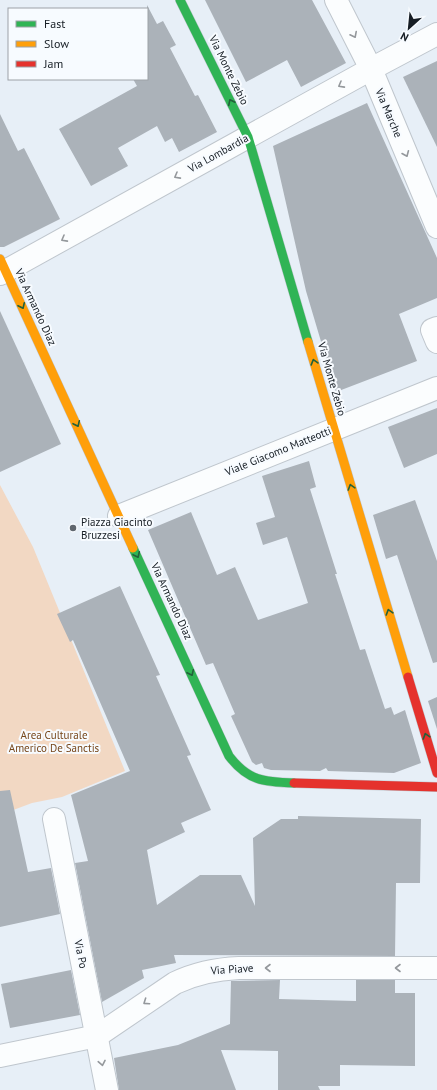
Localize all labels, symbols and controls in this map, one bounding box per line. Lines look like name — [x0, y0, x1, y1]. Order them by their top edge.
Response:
legend — [8, 8, 148, 80]
north arrow — [389, 8, 429, 48]
text: Fast — [44, 16, 65, 31]
text: N — [398, 29, 411, 45]
one-way arrow — [349, 31, 356, 38]
street label: Via Monte Zebio — [206, 32, 252, 107]
text: Slow — [44, 36, 69, 51]
text: Jam — [43, 56, 63, 71]
one-way arrow — [338, 81, 345, 88]
street label: Via Marche — [372, 85, 406, 140]
one-way arrow — [228, 98, 236, 106]
street label: Via Lombardia — [184, 131, 251, 176]
one-way arrow — [401, 149, 409, 157]
one-way arrow — [174, 171, 182, 178]
one-way arrow — [61, 234, 68, 241]
street label: Via Armando Diaz — [12, 265, 60, 348]
one-way arrow — [17, 302, 25, 310]
street label: Via Monte Zebio — [315, 340, 349, 418]
one-way arrow — [310, 359, 319, 366]
one-way arrow — [72, 420, 80, 428]
street label: Viale Giacomo Matteotti — [222, 423, 333, 479]
one-way arrow — [347, 484, 356, 491]
place label: Piazza Giacinto Bruzzesi — [81, 515, 152, 542]
marker: Piazza Giacinto Bruzzesi — [68, 523, 78, 533]
one-way arrow — [132, 551, 140, 558]
street label: Via Armando Diaz — [148, 559, 196, 642]
one-way arrow — [385, 608, 394, 615]
one-way arrow — [186, 669, 194, 676]
park label: Area Culturale Americo De Sanctis — [9, 728, 100, 755]
one-way arrow — [422, 733, 431, 740]
street label: Via Po — [71, 937, 91, 970]
street label: Via Piave — [209, 960, 254, 978]
one-way arrow — [265, 964, 271, 972]
one-way arrow — [395, 964, 401, 972]
one-way arrow — [144, 997, 151, 1004]
one-way arrow — [98, 1060, 106, 1066]

